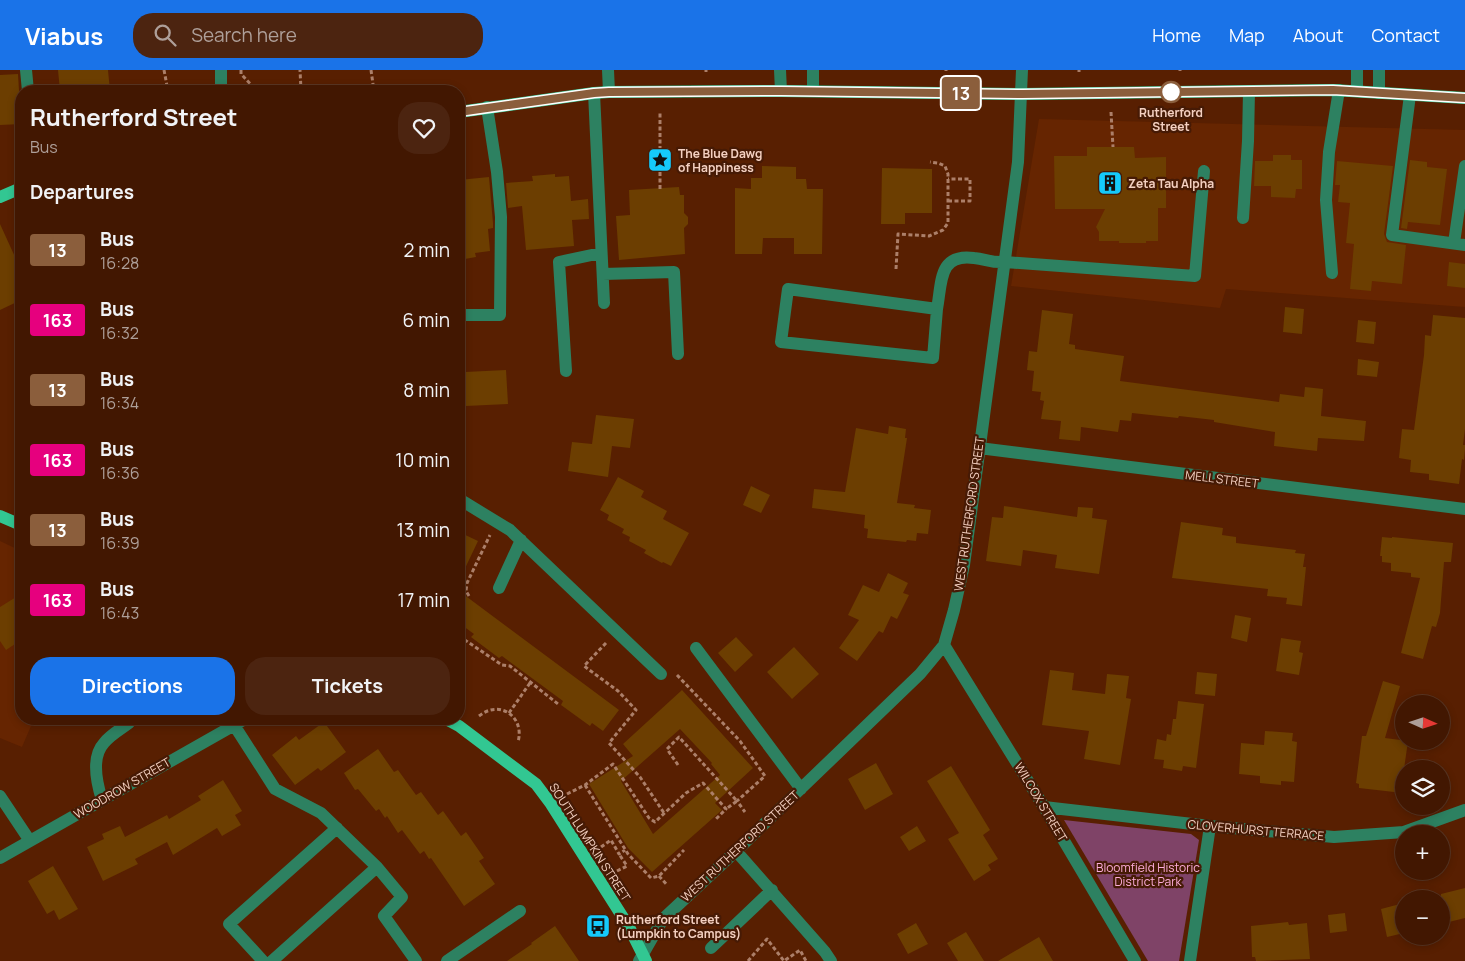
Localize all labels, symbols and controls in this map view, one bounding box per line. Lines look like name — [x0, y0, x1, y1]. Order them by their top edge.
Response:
search box — [133, 13, 483, 58]
text: Viabus — [25, 19, 103, 52]
icon: search — [151, 21, 179, 49]
text: Search here — [191, 22, 297, 48]
text: Home — [1152, 23, 1201, 47]
text: Map — [1229, 23, 1265, 47]
text: About — [1293, 23, 1343, 47]
text: Contact — [1371, 23, 1440, 47]
line badge: 13 — [938, 77, 984, 109]
text: 13 — [952, 81, 970, 105]
marker: Rutherford Street — [1160, 81, 1182, 103]
text: Rutherford Street — [30, 100, 237, 133]
button: heart — [398, 102, 450, 154]
place label: Rutherford Street — [1139, 104, 1203, 135]
text: Bus — [30, 136, 58, 158]
place label: The Blue Dawg of Happiness — [678, 145, 762, 176]
place icon: The Blue Dawg of Happiness — [647, 147, 673, 173]
building icon: Zeta Tau Alpha — [1097, 170, 1123, 196]
place label: Zeta Tau Alpha — [1128, 175, 1214, 192]
text: Departures — [30, 179, 134, 205]
text: Bus — [100, 226, 134, 252]
text: 2 min — [404, 237, 450, 263]
text: 13 — [48, 238, 67, 262]
text: 16:28 — [100, 252, 139, 274]
text: Bus — [100, 296, 134, 322]
text: 6 min — [403, 307, 450, 333]
text: 163 — [43, 308, 72, 332]
text: 16:32 — [100, 322, 139, 344]
text: Bus — [100, 366, 134, 392]
text: 8 min — [403, 377, 450, 403]
text: 13 — [48, 378, 67, 402]
text: 16:34 — [100, 392, 139, 414]
street label: WEST RUTHERFORD STREET — [950, 435, 988, 592]
text: Bus — [100, 436, 134, 462]
text: 10 min — [395, 447, 450, 473]
text: 163 — [43, 448, 72, 472]
text: 16:36 — [100, 462, 140, 484]
street label: MELL STREET — [1184, 466, 1261, 492]
text: Bus — [100, 506, 134, 532]
text: 13 min — [396, 517, 450, 543]
text: 13 — [48, 518, 67, 542]
text: 16:39 — [100, 532, 140, 554]
text: Bus — [100, 576, 134, 602]
text: 17 min — [397, 587, 450, 613]
text: 163 — [43, 588, 72, 612]
text: 16:43 — [100, 602, 139, 624]
button: Directions — [30, 657, 235, 715]
button: Tickets — [245, 657, 450, 715]
north arrow — [1395, 695, 1450, 750]
map controls — [1395, 695, 1450, 945]
street label: WOODROW STREET — [71, 753, 174, 823]
street label: WILCOX STREET — [1011, 759, 1072, 845]
button: layers — [1395, 760, 1450, 815]
street label: SOUTH LUMPKIN STREET — [545, 780, 635, 905]
street label: WEST RUTHERFORD STREET — [677, 786, 803, 905]
street label: CLOVERHURST TERRACE — [1187, 816, 1325, 844]
button: + — [1395, 825, 1450, 880]
park label: Bloomfield Historic District Park — [1096, 859, 1200, 890]
button: − — [1395, 890, 1450, 945]
place label: Rutherford Street (Lumpkin to Campus) — [616, 911, 741, 942]
bus stop icon: Rutherford Street (Lumpkin to Campus) — [585, 913, 611, 939]

